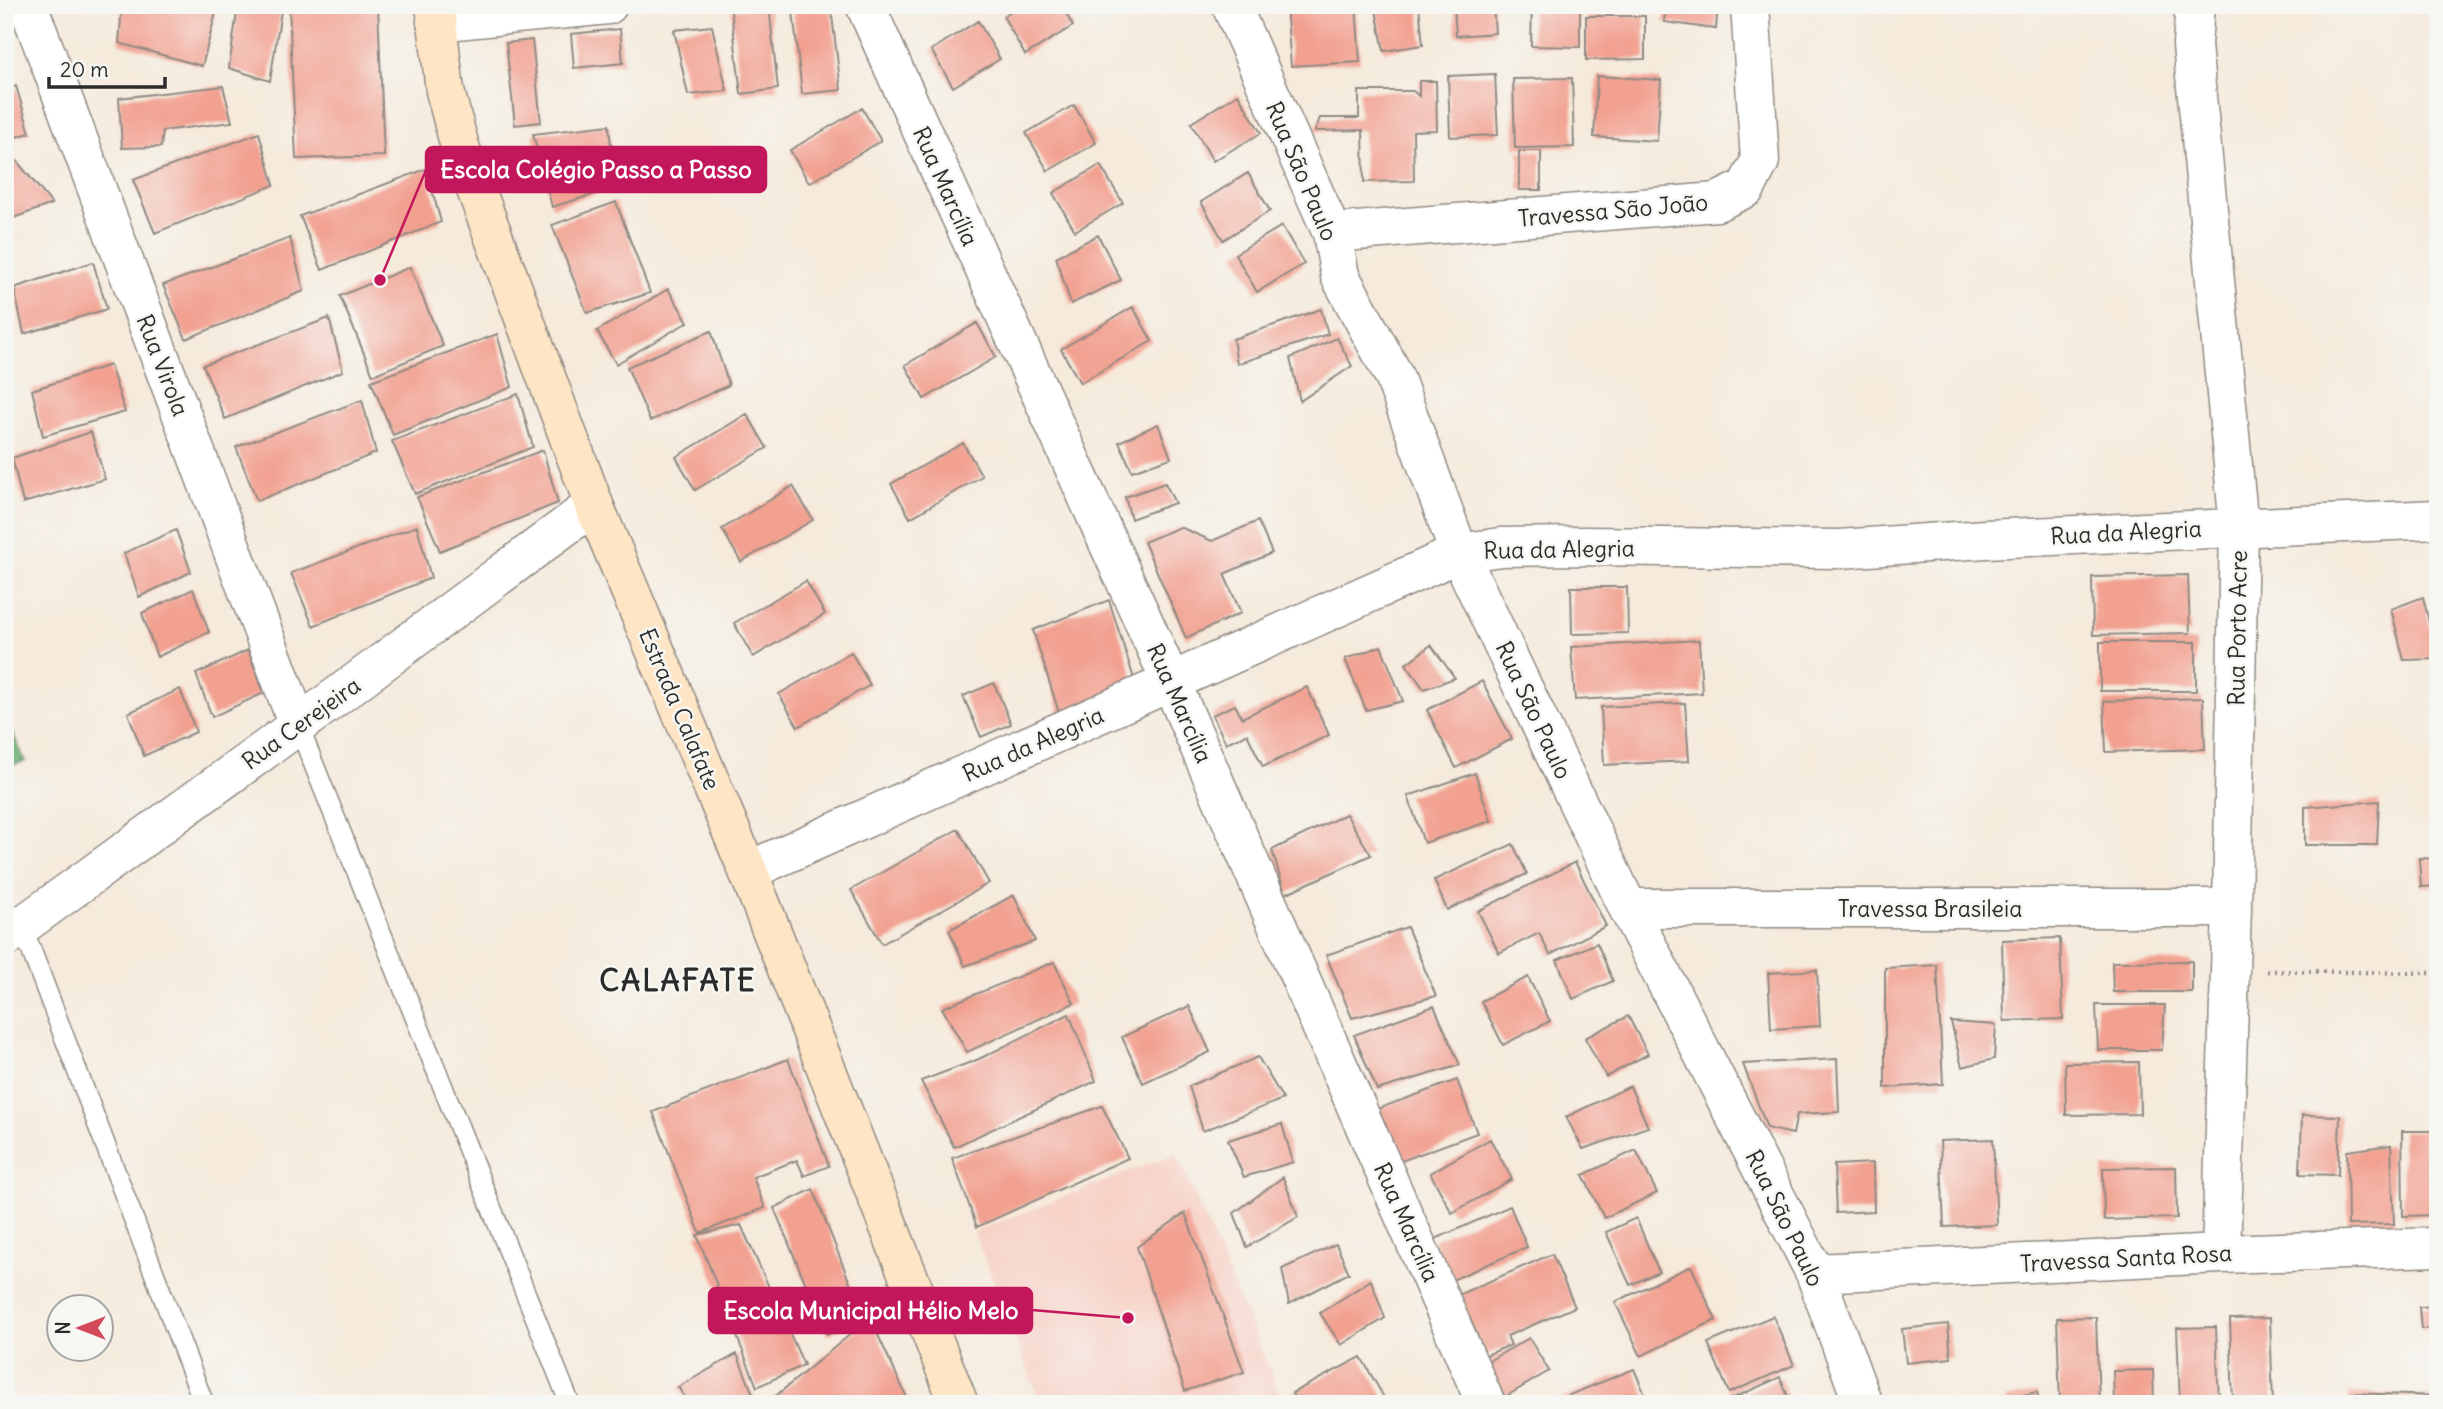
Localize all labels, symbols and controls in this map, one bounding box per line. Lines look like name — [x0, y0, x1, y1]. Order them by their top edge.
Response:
scale bar — [49, 46, 164, 90]
text: 20 m — [60, 56, 109, 83]
street label: Rua São Paulo — [1260, 97, 1344, 245]
street label: Rua Marcília — [907, 122, 985, 250]
callout: Escola Colégio Passo a Passo — [426, 147, 766, 192]
text: Escola Colégio Passo a Passo — [440, 154, 752, 184]
street label: Travessa São João — [1517, 187, 1709, 233]
street label: Rua Virola — [130, 310, 196, 420]
street label: Rua da Alegria — [2050, 514, 2202, 550]
street label: Rua da Alegria — [1483, 533, 1635, 565]
street label: Rua Porto Acre — [2221, 550, 2253, 706]
street label: Estrada Calafate — [633, 624, 727, 794]
street label: Rua São Paulo — [1489, 637, 1579, 783]
street label: Rua Marcília — [1141, 639, 1219, 767]
street label: Rua Cerejeira — [236, 670, 366, 776]
street label: Rua da Alegria — [958, 700, 1108, 788]
street label: Travessa Brasileia — [1838, 894, 2022, 923]
district label: CALAFATE — [599, 961, 757, 999]
street label: Rua São Paulo — [1739, 1145, 1831, 1291]
street label: Rua Marcília — [1368, 1158, 1446, 1286]
street label: Travessa Santa Rosa — [2019, 1238, 2233, 1278]
callout: Escola Municipal Hélio Melo — [709, 1288, 1032, 1333]
north arrow — [46, 1294, 116, 1364]
text: Escola Municipal Hélio Melo — [723, 1295, 1019, 1325]
text: N — [51, 1321, 75, 1335]

